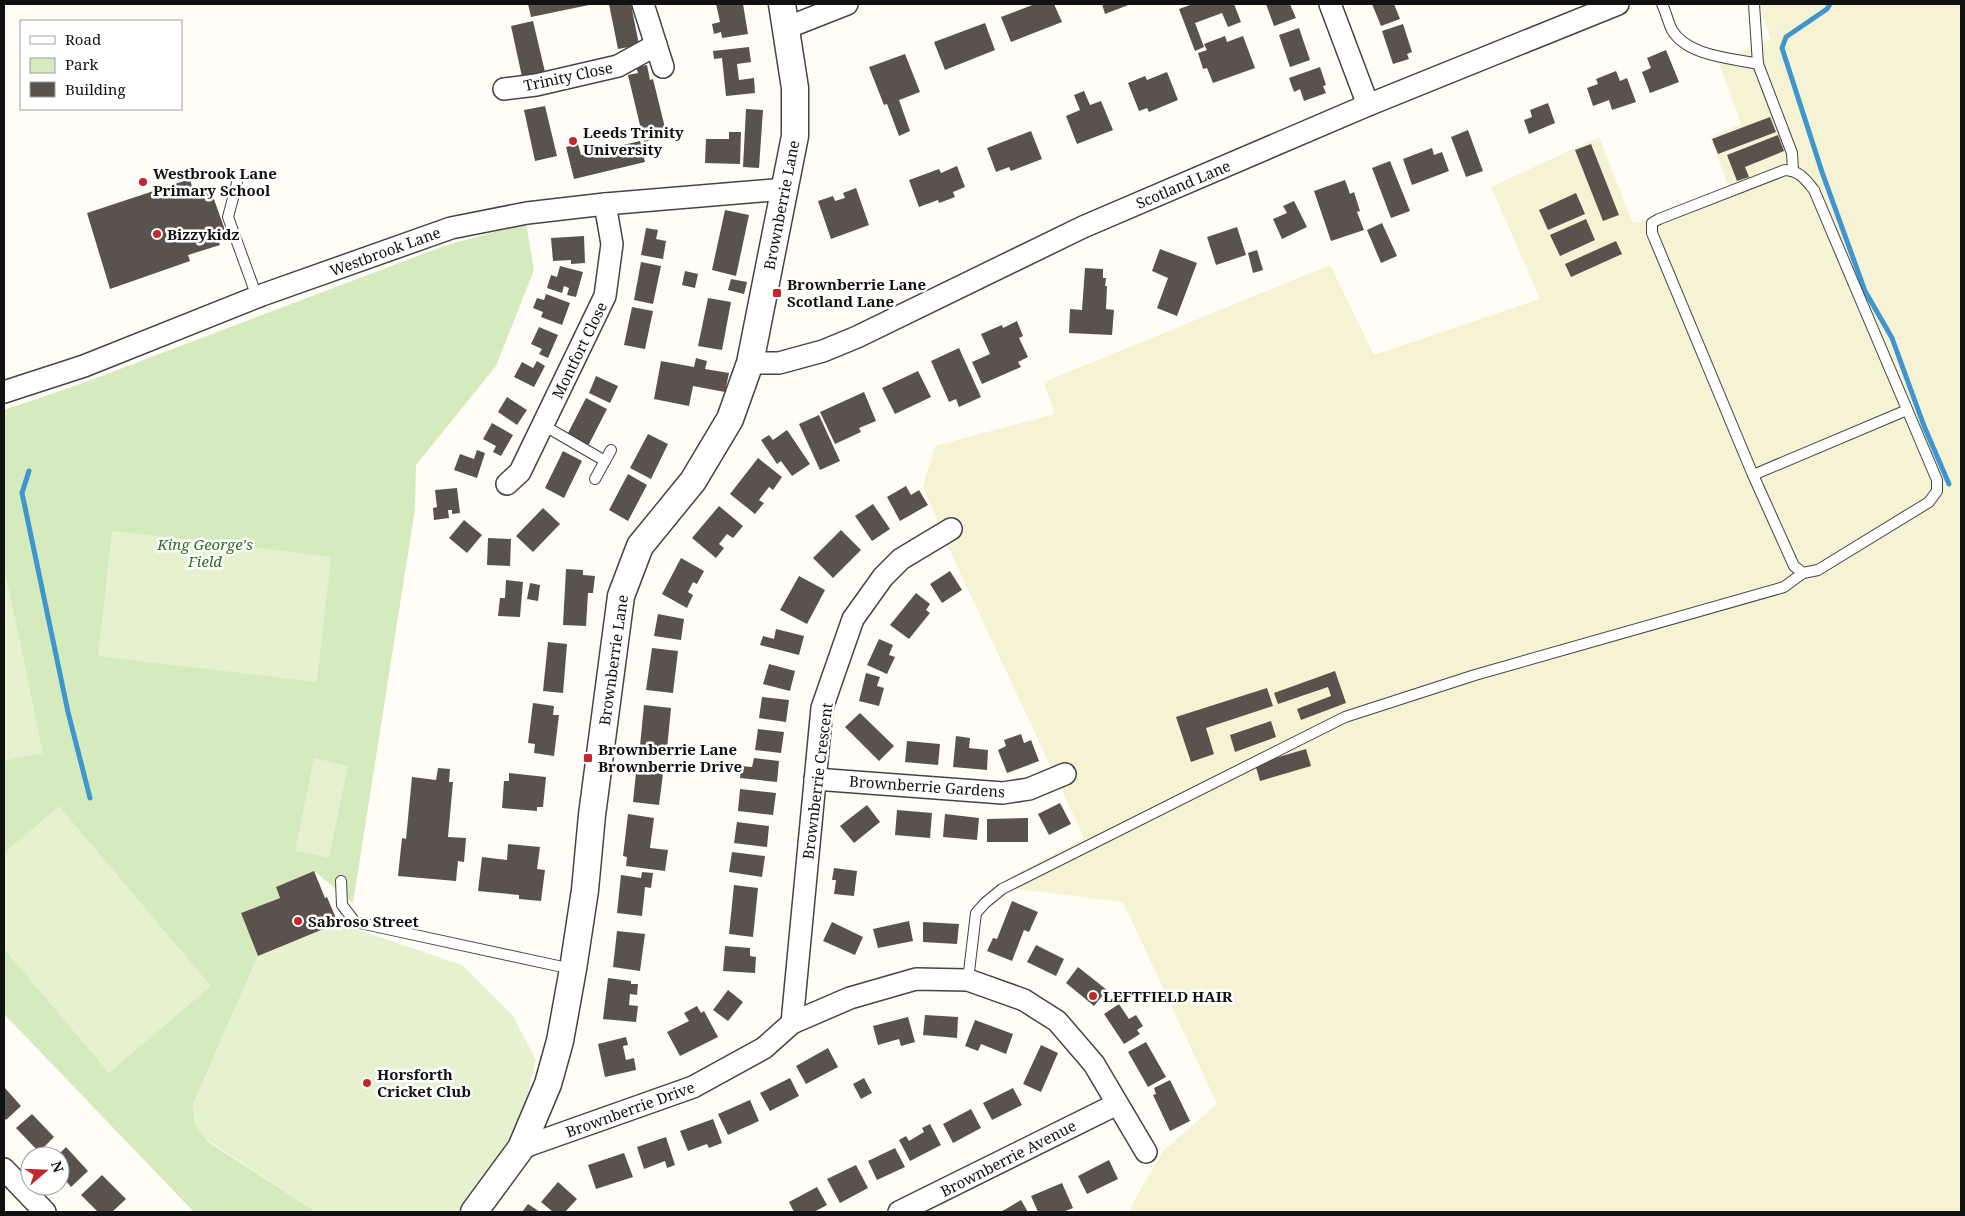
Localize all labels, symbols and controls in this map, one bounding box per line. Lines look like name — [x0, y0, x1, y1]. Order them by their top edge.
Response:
legend — [20, 20, 182, 110]
text: Road — [65, 29, 101, 49]
text: Park — [65, 54, 99, 74]
street label: Trinity Close — [522, 57, 614, 95]
text: Building — [65, 79, 126, 99]
place label: Leeds Trinity University — [583, 122, 684, 159]
marker: Leeds Trinity University — [567, 135, 579, 147]
street label: Brownberrie Lane — [759, 138, 803, 272]
street label: Scotland Lane — [1133, 155, 1233, 213]
place label: Westbrook Lane Primary School — [153, 163, 277, 200]
marker: Westbrook Lane Primary School — [137, 176, 149, 188]
street label: Westbrook Lane — [327, 222, 443, 280]
place label: Bizzykidz — [167, 224, 239, 244]
marker: Bizzykidz — [151, 228, 163, 240]
place label: Brownberrie Lane Scotland Lane — [787, 274, 926, 311]
marker: Brownberrie Lane Scotland Lane — [771, 287, 783, 299]
street label: Montfort Close — [547, 298, 611, 402]
park label: King George's Field — [156, 534, 253, 571]
street label: Brownberrie Lane — [594, 593, 632, 727]
street label: Brownberrie Crescent — [797, 702, 837, 860]
place label: Brownberrie Lane Brownberrie Drive — [598, 739, 742, 776]
marker: Brownberrie Lane Brownberrie Drive — [582, 752, 594, 764]
street label: Brownberrie Gardens — [848, 771, 1006, 801]
place label: Sabroso Street — [308, 911, 419, 931]
marker: Sabroso Street — [292, 915, 304, 927]
place label: LEFTFIELD HAIR — [1103, 986, 1233, 1006]
marker: LEFTFIELD HAIR — [1087, 990, 1099, 1002]
place label: Horsforth Cricket Club — [377, 1064, 471, 1101]
street label: Brownberrie Drive — [563, 1076, 697, 1142]
marker: Horsforth Cricket Club — [361, 1077, 373, 1089]
street label: Brownberrie Avenue — [937, 1115, 1079, 1201]
north arrow — [20, 1146, 70, 1196]
text: N — [47, 1158, 69, 1175]

